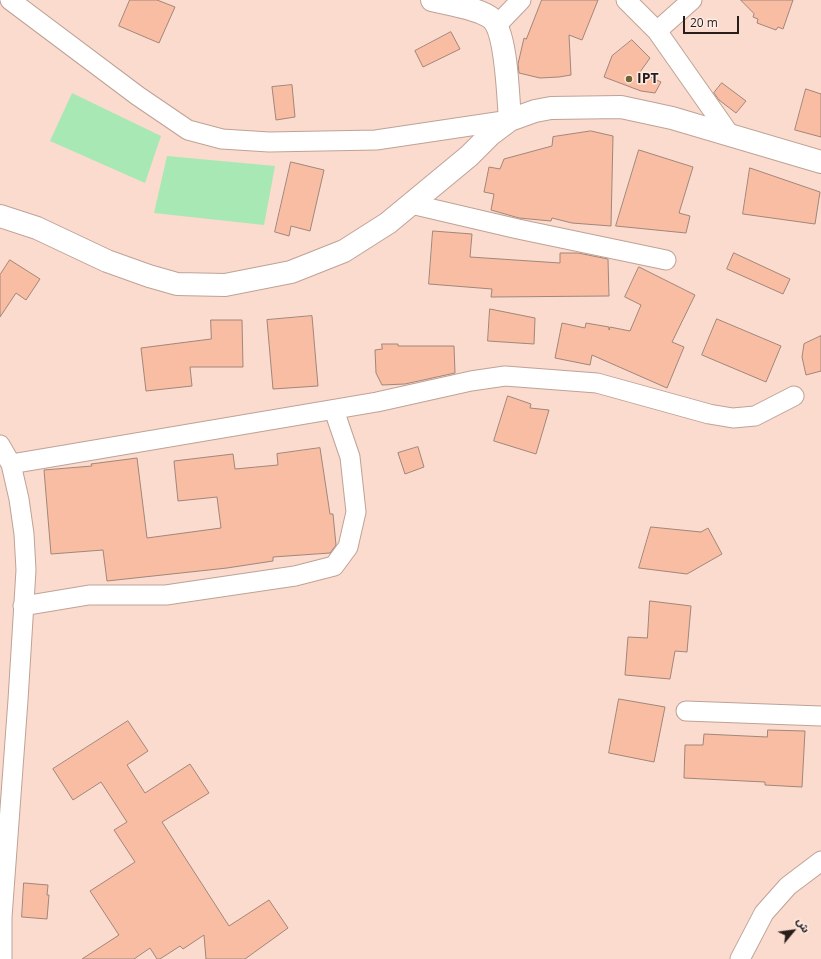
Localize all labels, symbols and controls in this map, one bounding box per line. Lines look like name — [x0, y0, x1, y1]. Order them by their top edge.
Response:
scale bar — [685, 8, 741, 34]
text: 20 m — [690, 14, 718, 31]
place label: IPT — [637, 71, 659, 87]
marker: IPT — [624, 74, 634, 84]
north arrow — [773, 911, 813, 951]
text: ش — [794, 915, 814, 935]

